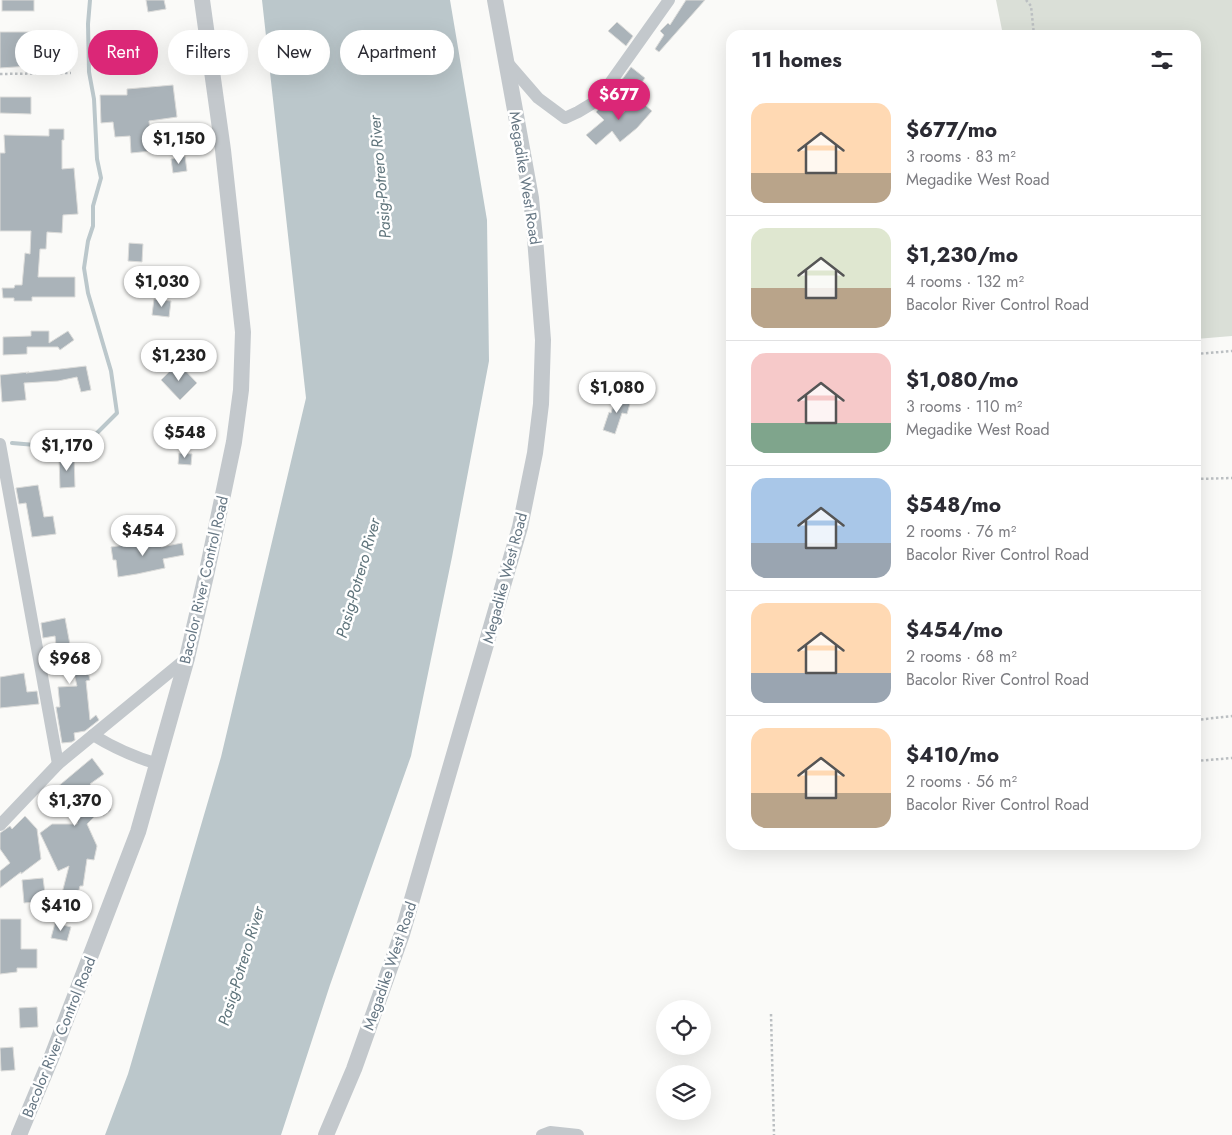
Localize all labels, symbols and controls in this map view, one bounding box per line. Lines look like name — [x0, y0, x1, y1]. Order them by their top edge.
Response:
chip: Buy — [15, 30, 78, 75]
chip: Rent — [88, 30, 158, 75]
chip: Filters — [168, 30, 248, 75]
chip: New — [258, 30, 330, 75]
chip: Apartment — [340, 30, 454, 75]
text: 11 homes — [751, 45, 842, 75]
icon: filters — [1148, 46, 1176, 74]
pin: $677 — [589, 78, 649, 121]
text: $677 — [599, 83, 639, 106]
street label: Megadike West Road — [504, 110, 546, 246]
water label: Pasig-Potrero River — [363, 113, 397, 240]
text: $677/mo — [906, 115, 997, 145]
pin: $1,150 — [138, 122, 220, 165]
icon: home — [791, 123, 851, 183]
text: $1,150 — [153, 127, 205, 150]
text: 3 rooms · 83 m² — [906, 145, 1016, 168]
text: Megadike West Road — [906, 168, 1050, 191]
text: $1,230/mo — [906, 240, 1018, 270]
icon: home — [791, 248, 851, 308]
pin: $1,030 — [121, 266, 203, 308]
text: $1,030 — [135, 270, 189, 293]
text: 4 rooms · 132 m² — [906, 270, 1024, 293]
text: Bacolor River Control Road — [906, 293, 1089, 316]
pin: $1,230 — [138, 340, 220, 382]
text: $1,230 — [152, 344, 206, 367]
text: $1,080/mo — [906, 365, 1018, 395]
pin: $1,080 — [576, 372, 658, 414]
icon: home — [791, 373, 851, 433]
text: $1,080 — [590, 376, 644, 399]
text: 3 rooms · 110 m² — [906, 395, 1022, 418]
pin: $548 — [155, 416, 215, 459]
text: Megadike West Road — [906, 418, 1050, 441]
text: $548 — [164, 421, 206, 444]
pin: $1,170 — [26, 430, 108, 472]
text: $1,170 — [41, 434, 93, 457]
text: $548/mo — [906, 490, 1001, 520]
street label: Bacolor River Control Road — [174, 494, 234, 666]
icon: home — [791, 498, 851, 558]
street label: Megadike West Road — [477, 510, 533, 646]
pin: $454 — [113, 514, 173, 557]
water label: Pasig-Potrero River — [330, 514, 387, 641]
text: $454 — [122, 519, 164, 542]
text: 2 rooms · 76 m² — [906, 520, 1016, 543]
text: Bacolor River Control Road — [906, 543, 1089, 566]
text: $454/mo — [906, 615, 1003, 645]
icon: home — [791, 623, 851, 683]
pin: $968 — [40, 642, 100, 685]
text: 2 rooms · 68 m² — [906, 645, 1017, 668]
text: $968 — [49, 647, 91, 670]
text: Bacolor River Control Road — [906, 668, 1089, 691]
text: $410/mo — [906, 740, 999, 770]
icon: home — [791, 748, 851, 808]
text: 2 rooms · 56 m² — [906, 770, 1017, 793]
pin: $1,370 — [34, 784, 116, 827]
text: $1,370 — [48, 789, 102, 812]
text: Bacolor River Control Road — [906, 793, 1089, 816]
pin: $410 — [31, 890, 91, 932]
text: $410 — [41, 894, 81, 917]
street label: Megadike West Road — [358, 899, 422, 1033]
water label: Pasig-Potrero River — [212, 902, 271, 1028]
street label: Bacolor River Control Road — [17, 953, 101, 1121]
map controls — [656, 1000, 711, 1120]
button: locate — [656, 1000, 711, 1055]
button: layers — [656, 1065, 711, 1120]

